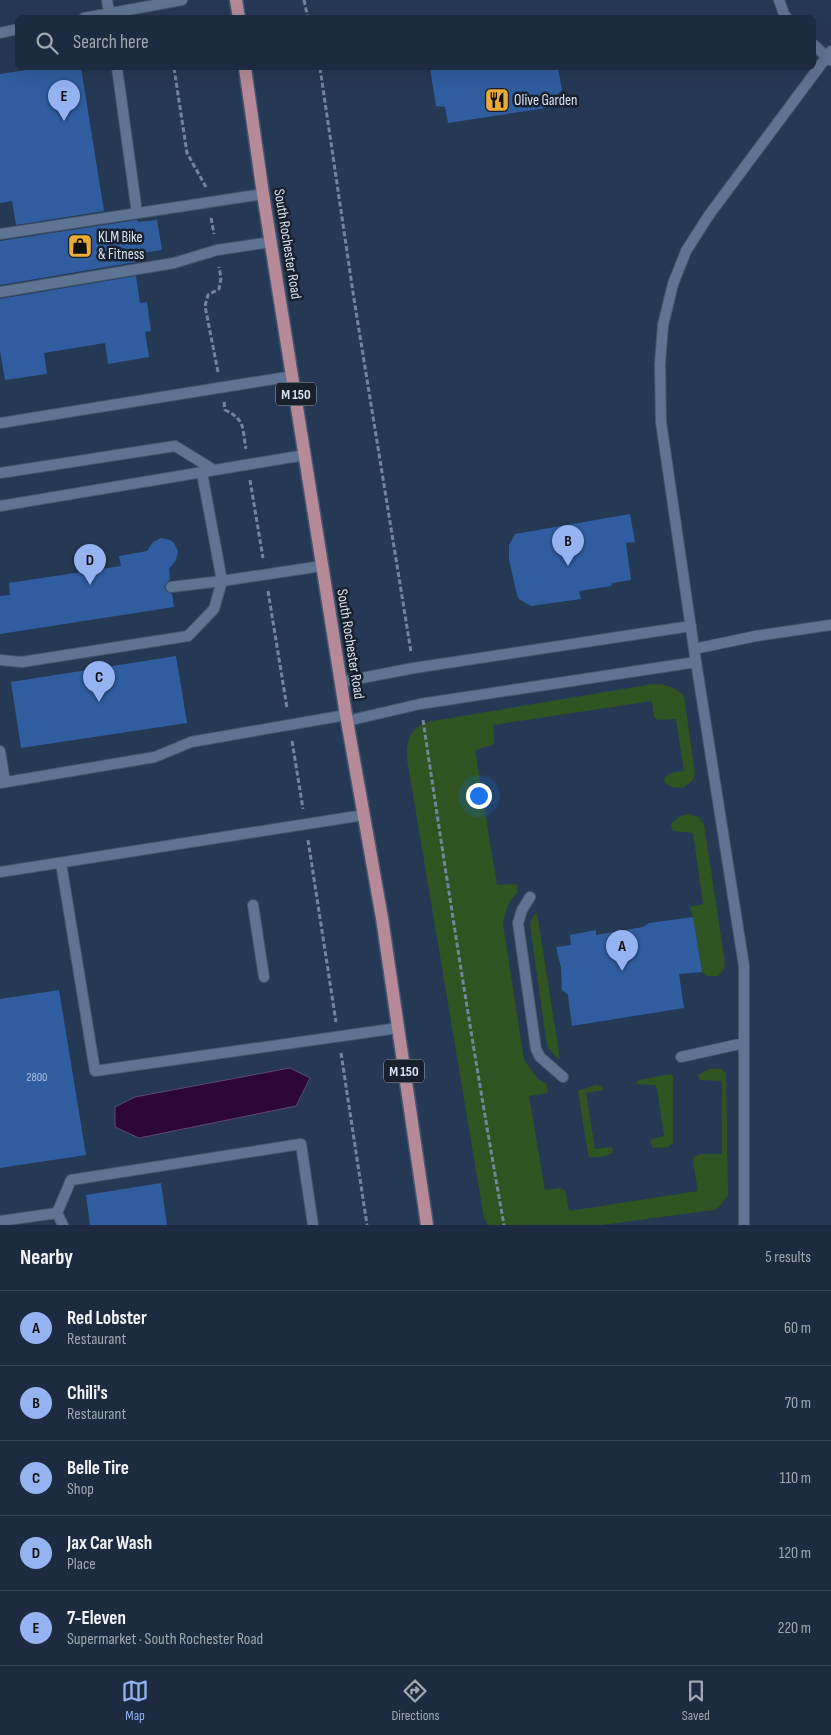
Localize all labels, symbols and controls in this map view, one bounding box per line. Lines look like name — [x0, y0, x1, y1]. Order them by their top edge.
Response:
search box — [15, 15, 816, 70]
icon: search — [33, 29, 61, 57]
text: Search here — [73, 31, 149, 54]
pin: E — [48, 80, 80, 121]
restaurant icon: Olive Garden — [484, 87, 510, 113]
place label: Olive Garden — [514, 91, 577, 110]
street label: South Rochester Road — [269, 188, 306, 301]
place label: KLM Bike & Fitness — [98, 228, 144, 264]
shop icon: KLM Bike & Fitness — [67, 233, 93, 259]
road number: M 150 — [276, 382, 316, 406]
pin: B — [552, 525, 584, 566]
pin: D — [74, 544, 106, 585]
street label: South Rochester Road — [332, 588, 369, 701]
pin: C — [83, 661, 115, 702]
your location — [466, 783, 492, 809]
pin: A — [606, 930, 638, 971]
road number: M 150 — [384, 1060, 424, 1082]
house number: 2800 — [27, 1070, 47, 1085]
text: Nearby — [20, 1245, 73, 1270]
text: 5 results — [765, 1248, 811, 1267]
text: Red Lobster — [67, 1307, 147, 1330]
text: A — [32, 1319, 40, 1338]
text: 60 m — [784, 1319, 811, 1338]
text: Restaurant — [67, 1330, 126, 1349]
text: Chili's — [67, 1382, 108, 1405]
text: B — [32, 1394, 40, 1413]
text: 70 m — [785, 1394, 811, 1413]
text: Restaurant — [67, 1405, 126, 1424]
text: Belle Tire — [67, 1457, 129, 1480]
text: C — [32, 1469, 40, 1488]
text: 110 m — [780, 1469, 811, 1488]
text: Shop — [67, 1480, 94, 1499]
text: Jax Car Wash — [67, 1532, 152, 1555]
text: D — [32, 1544, 40, 1563]
text: 120 m — [779, 1544, 811, 1563]
text: Place — [67, 1555, 96, 1574]
text: 7-Eleven — [67, 1607, 126, 1630]
text: E — [33, 1619, 39, 1638]
text: 220 m — [778, 1619, 811, 1638]
text: Supermarket · South Rochester Road — [67, 1630, 263, 1649]
tab: Map — [121, 1677, 149, 1724]
tab: Directions — [391, 1677, 440, 1724]
tab: Saved — [682, 1677, 710, 1724]

